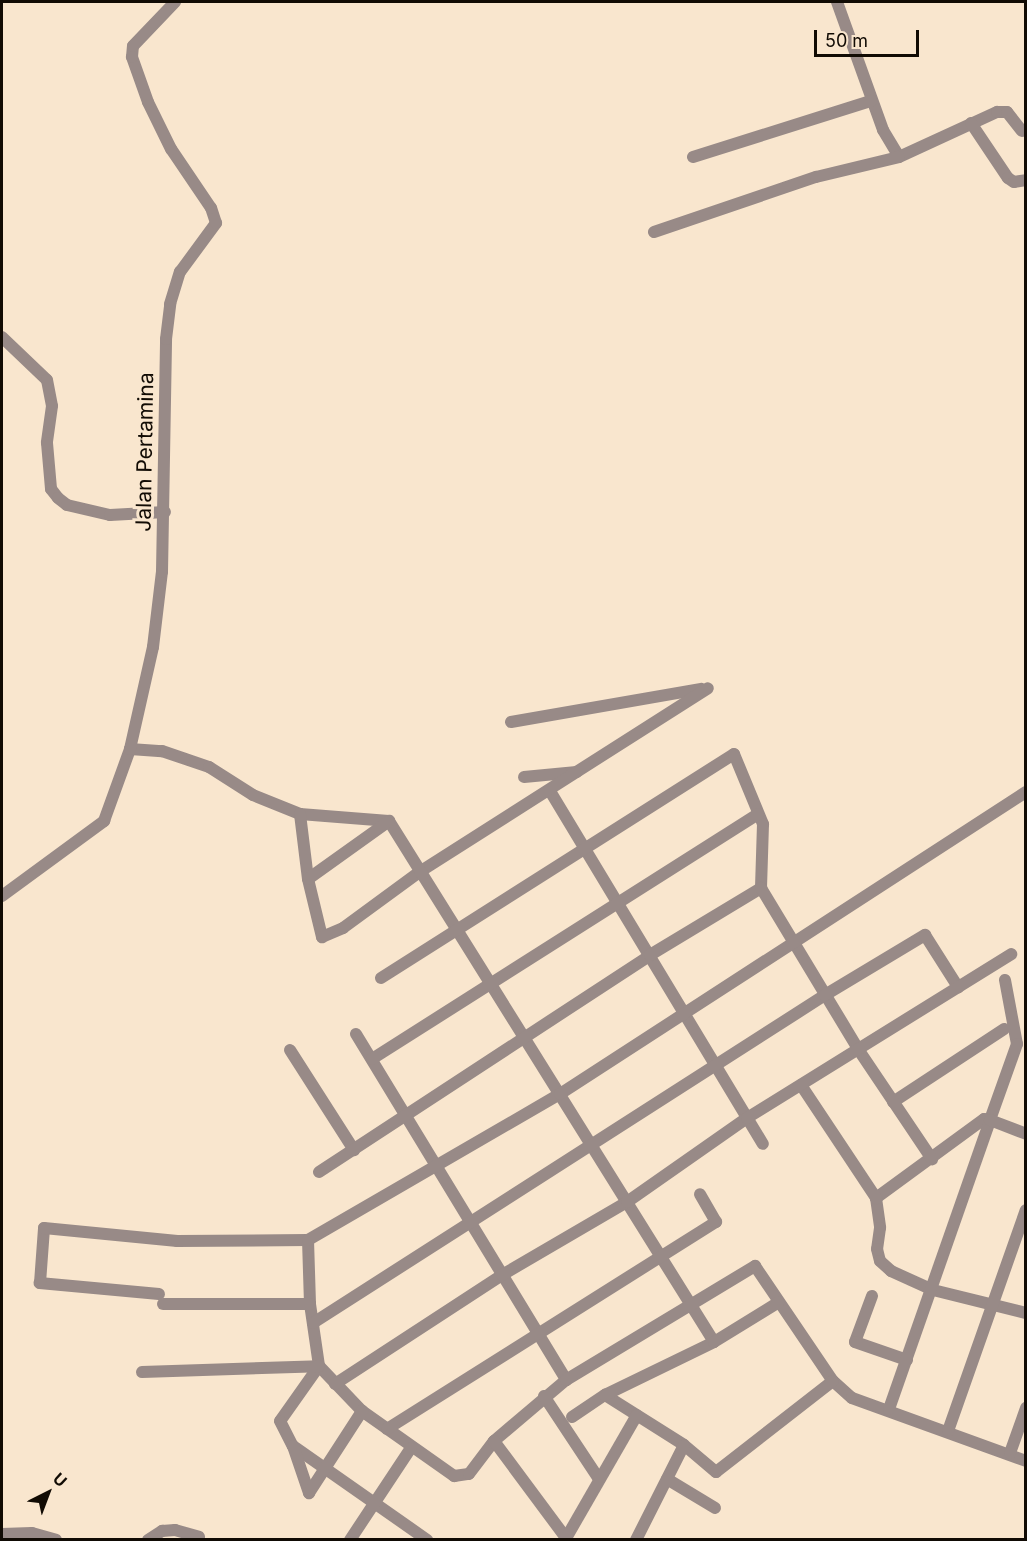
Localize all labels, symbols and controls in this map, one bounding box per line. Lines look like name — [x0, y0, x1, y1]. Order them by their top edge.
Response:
scale bar — [817, 18, 922, 56]
text: 50 m — [825, 30, 868, 51]
street label: Jalan Pertamina — [131, 372, 159, 532]
north arrow — [18, 1463, 78, 1523]
text: U — [49, 1468, 71, 1491]

